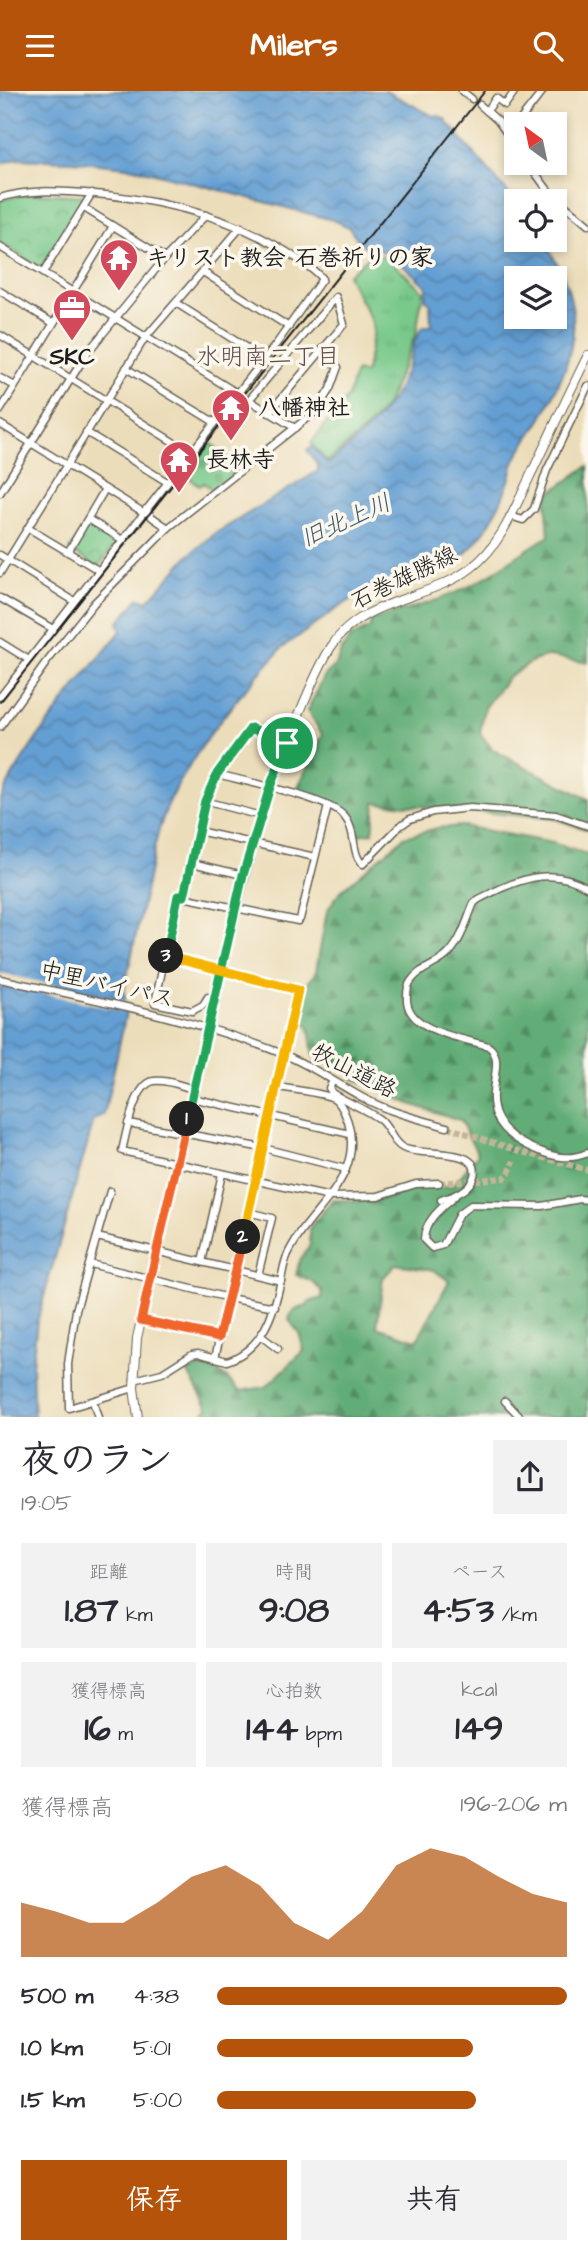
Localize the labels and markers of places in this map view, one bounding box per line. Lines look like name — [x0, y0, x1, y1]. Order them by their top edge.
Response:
temple icon: キリスト教会 石巻祈りの家 — [98, 237, 140, 292]
place label: キリスト教会 石巻祈りの家 — [146, 242, 433, 274]
office icon: SKC — [51, 287, 93, 342]
place label: SKC — [49, 341, 95, 373]
temple icon: 八幡神社 — [210, 387, 252, 442]
place label: 八幡神社 — [258, 392, 350, 424]
temple icon: 長林寺 — [158, 439, 200, 494]
place label: 長林寺 — [206, 444, 275, 476]
pin — [257, 713, 317, 773]
pin: 3 — [148, 939, 184, 973]
pin: 1 — [170, 1101, 204, 1137]
pin: 2 — [226, 1219, 260, 1255]

